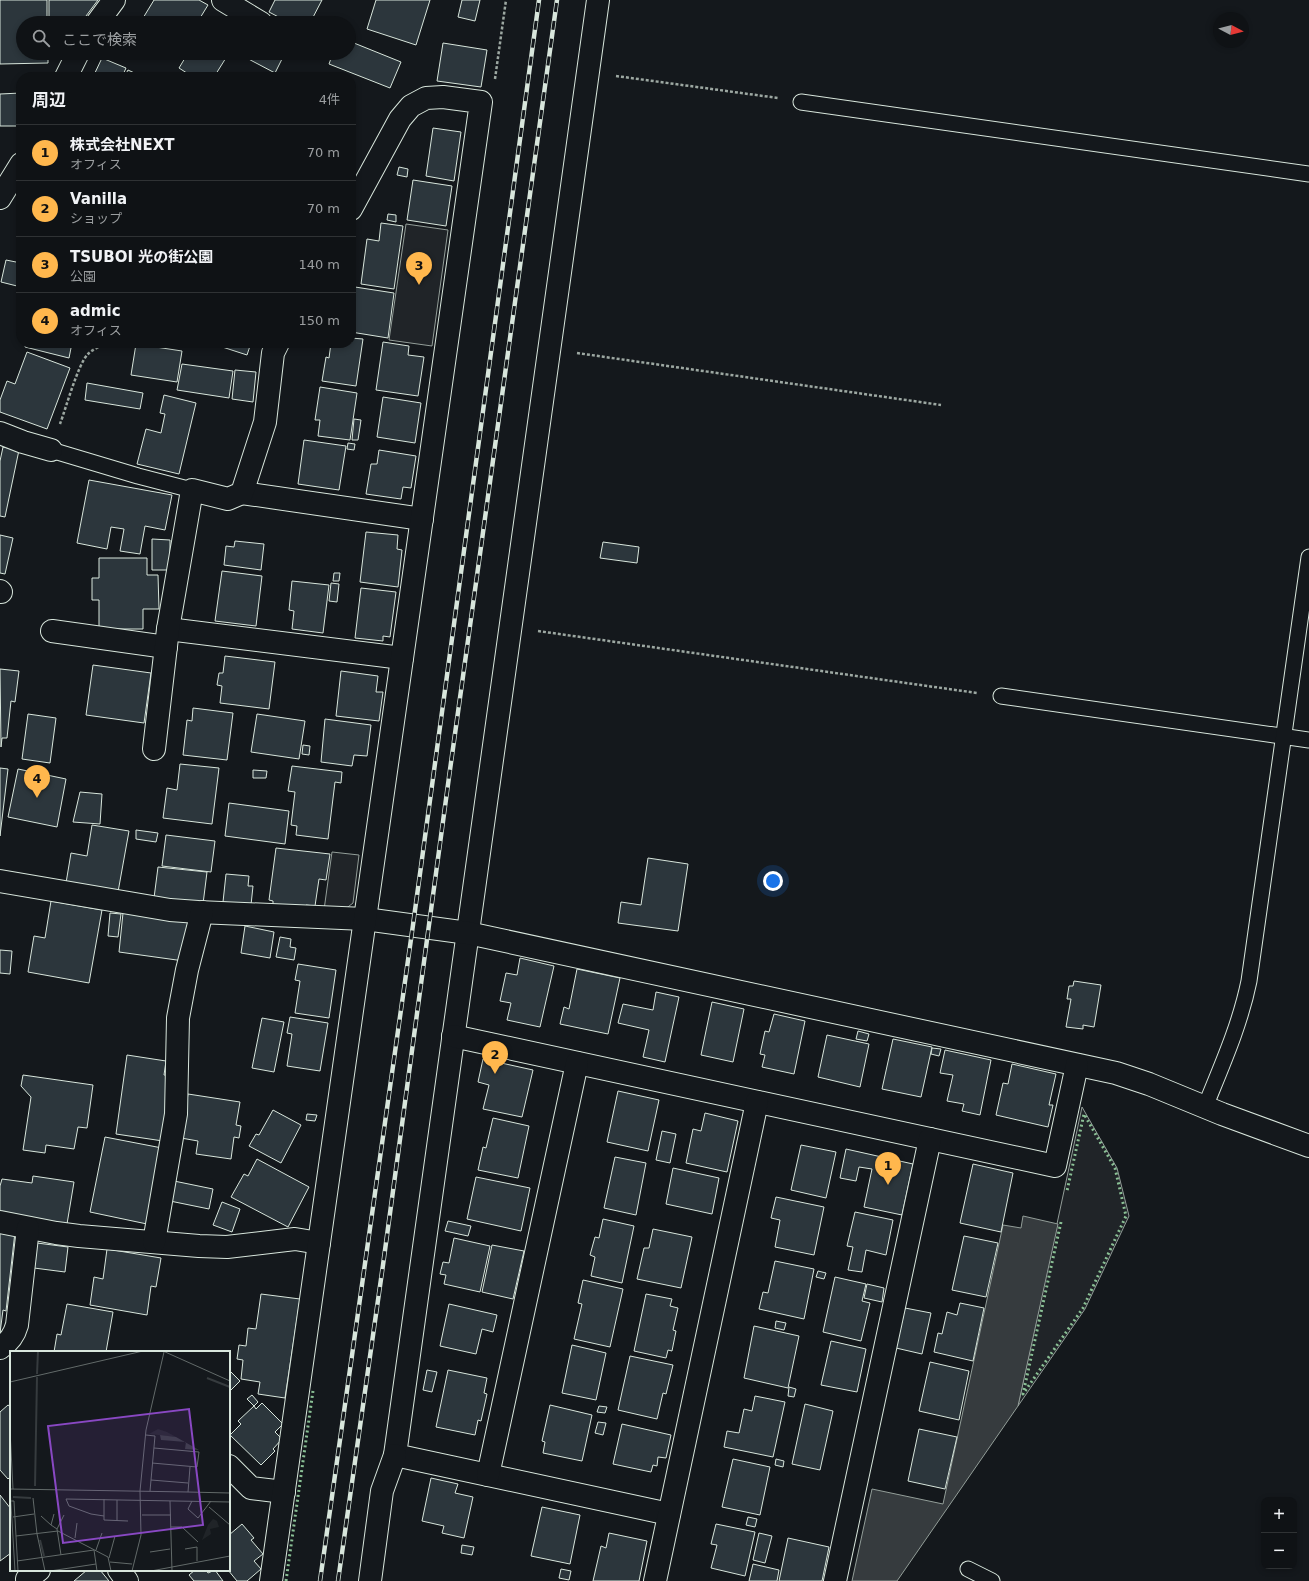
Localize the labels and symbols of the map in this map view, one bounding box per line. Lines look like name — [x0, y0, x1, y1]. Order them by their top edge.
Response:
north arrow — [1213, 12, 1249, 48]
pin: 3 — [406, 252, 432, 285]
pin: 4 — [24, 765, 50, 798]
your location — [763, 871, 783, 891]
pin: 2 — [482, 1041, 508, 1074]
pin: 1 — [875, 1152, 901, 1185]
inset map — [10, 1351, 230, 1571]

